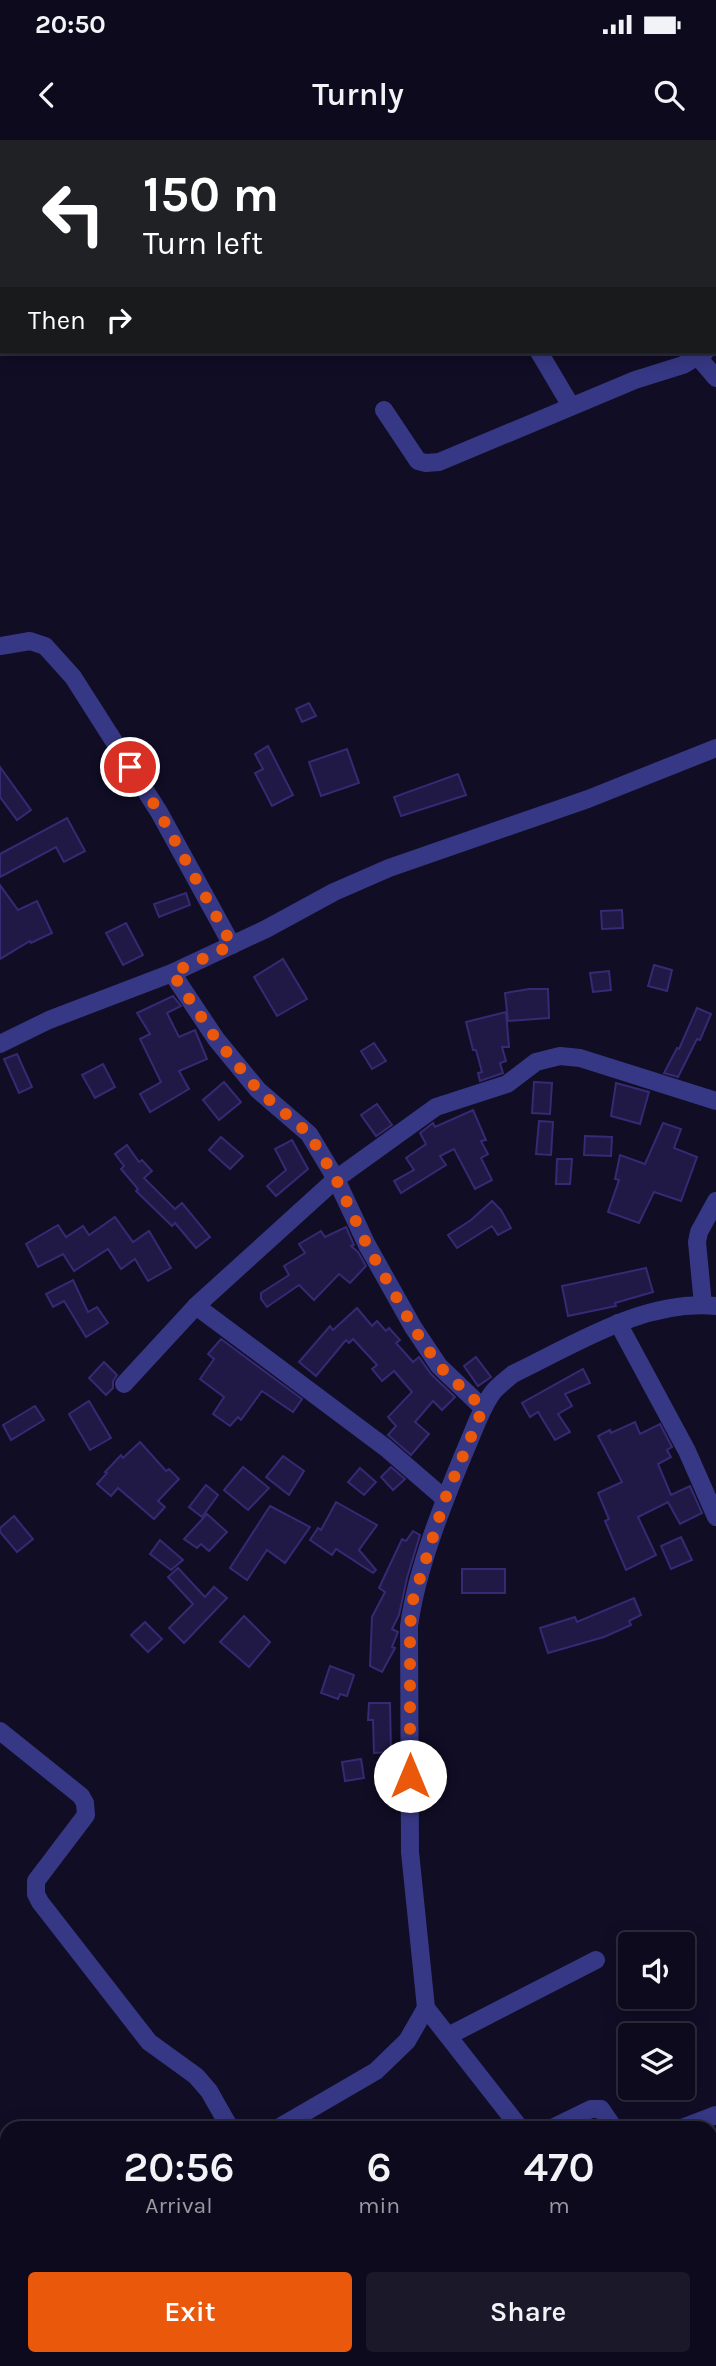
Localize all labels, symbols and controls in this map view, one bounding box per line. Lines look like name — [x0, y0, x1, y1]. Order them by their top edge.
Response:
text: 20:50 — [35, 9, 106, 40]
icon: back — [28, 76, 66, 114]
text: Turnly — [312, 76, 404, 113]
icon: search — [650, 76, 688, 114]
text: 150 m — [143, 166, 279, 223]
icon: left — [28, 168, 119, 259]
text: Turn left — [143, 225, 263, 262]
icon: right — [100, 301, 138, 339]
text: Then — [28, 305, 86, 336]
pin — [100, 737, 160, 797]
icon: arrive — [111, 748, 149, 786]
position arrow — [373, 1739, 447, 1813]
map controls — [618, 1932, 695, 2100]
button: sound — [618, 1932, 695, 2009]
button: layers — [618, 2023, 695, 2100]
text: 20:56 — [123, 2142, 235, 2192]
text: 6 — [367, 2142, 392, 2192]
text: 470 — [523, 2142, 595, 2192]
text: Arrival — [145, 2192, 213, 2219]
text: min — [358, 2192, 400, 2219]
text: m — [548, 2192, 570, 2219]
button: Exit — [28, 2272, 352, 2352]
button: Share — [366, 2272, 690, 2352]

